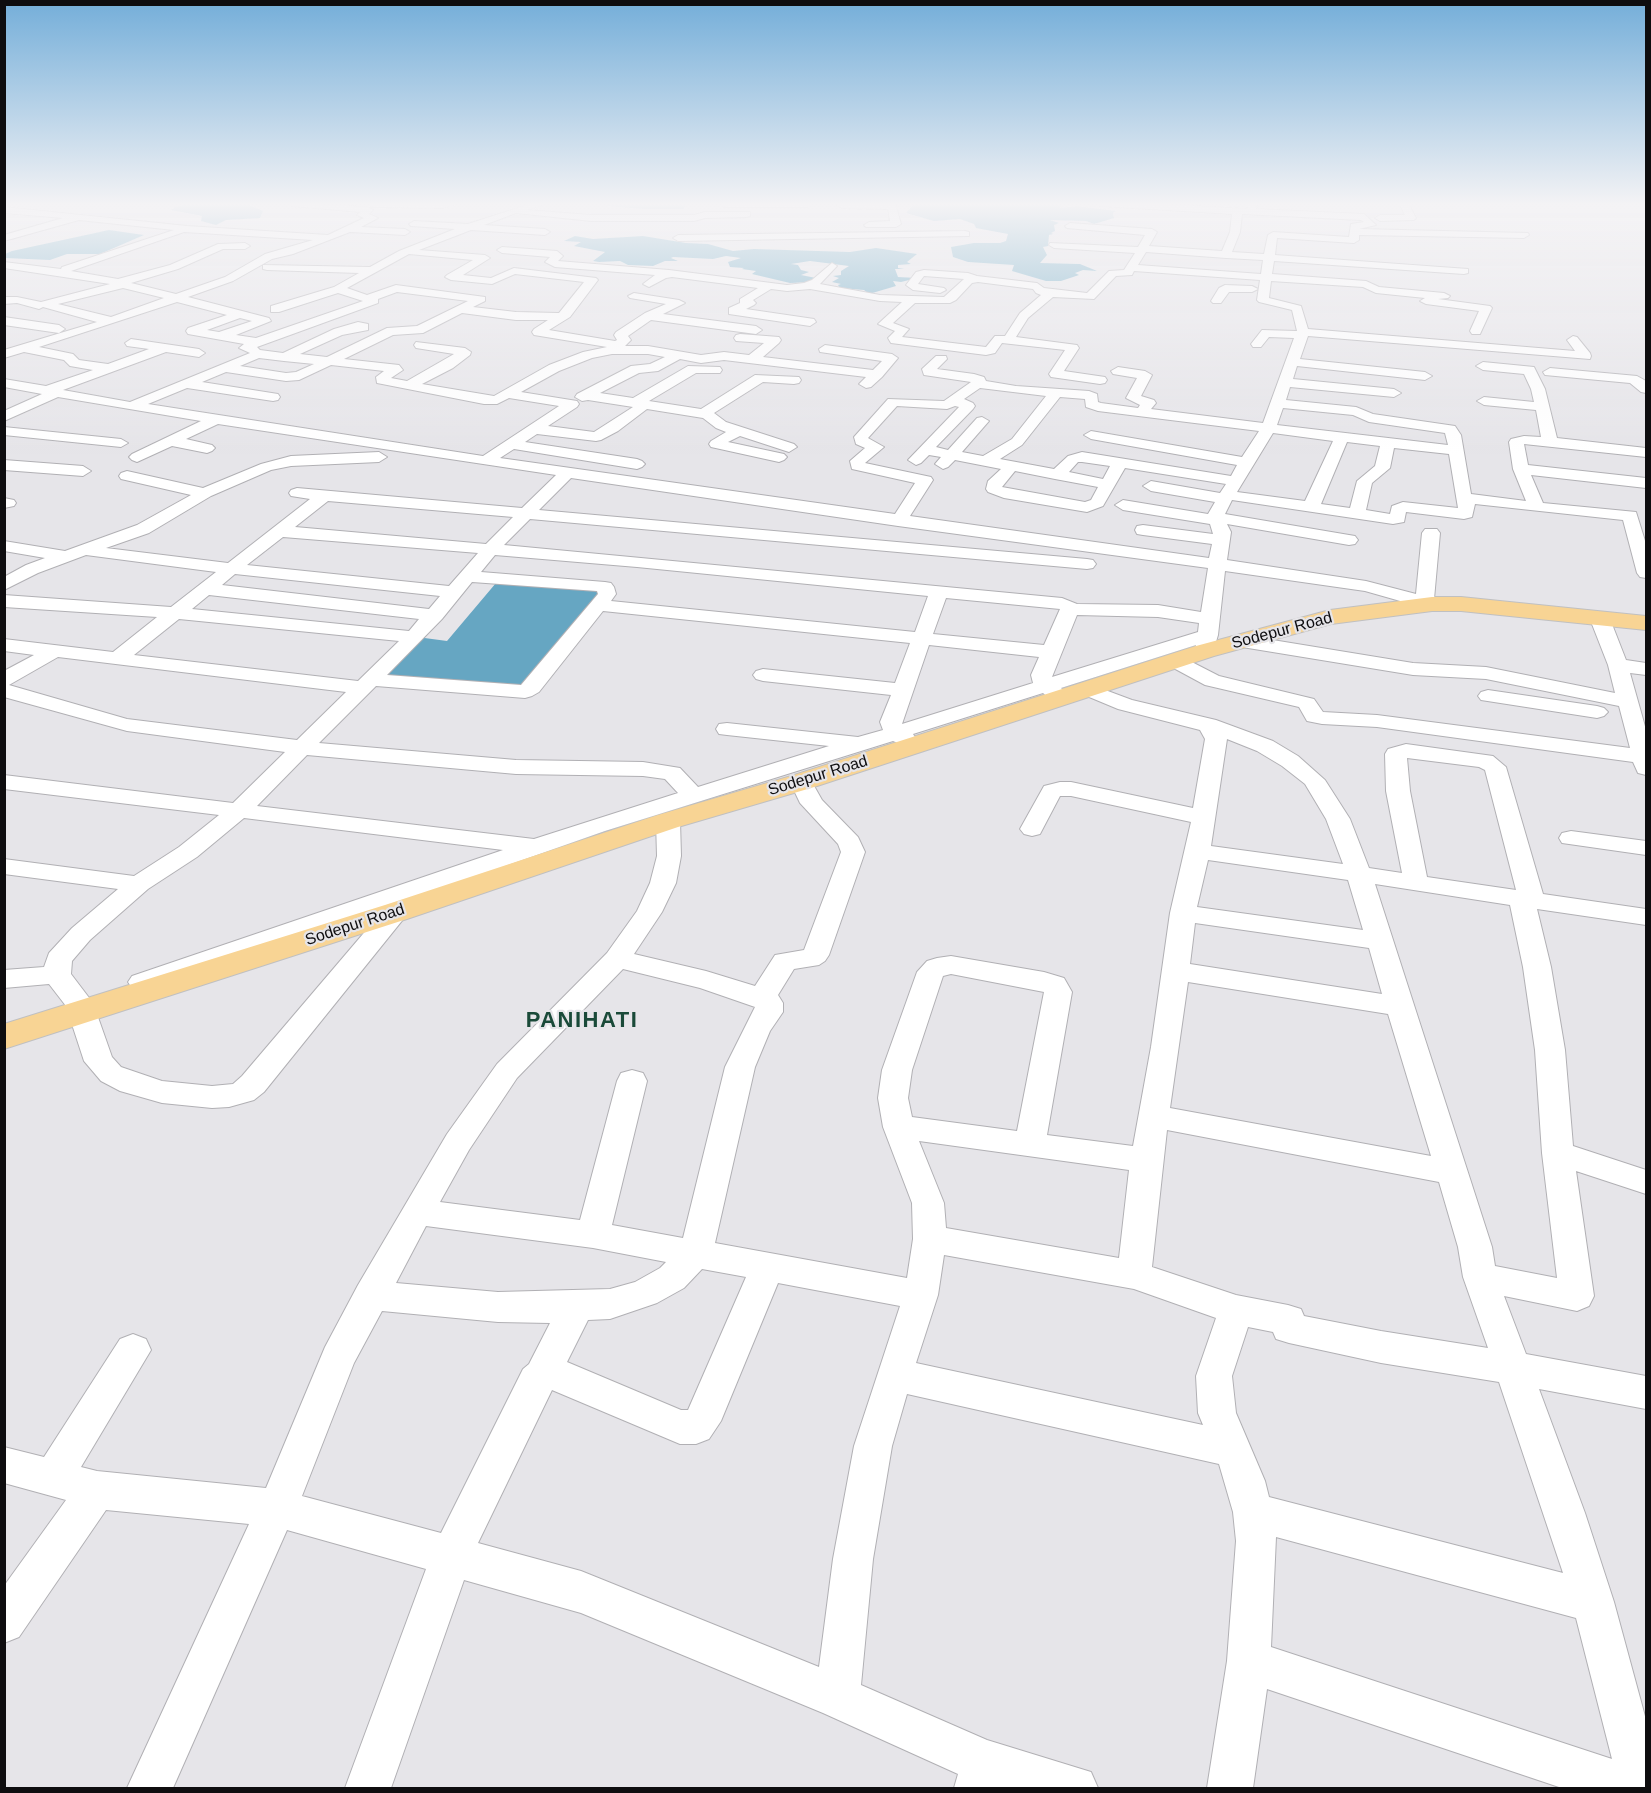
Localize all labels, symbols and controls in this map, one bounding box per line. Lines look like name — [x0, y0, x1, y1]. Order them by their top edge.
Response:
street label: Sodepur Road — [1230, 608, 1334, 654]
street label: Sodepur Road — [766, 752, 870, 800]
street label: Sodepur Road — [303, 900, 407, 950]
district label: PANIHATI — [526, 1008, 638, 1034]

